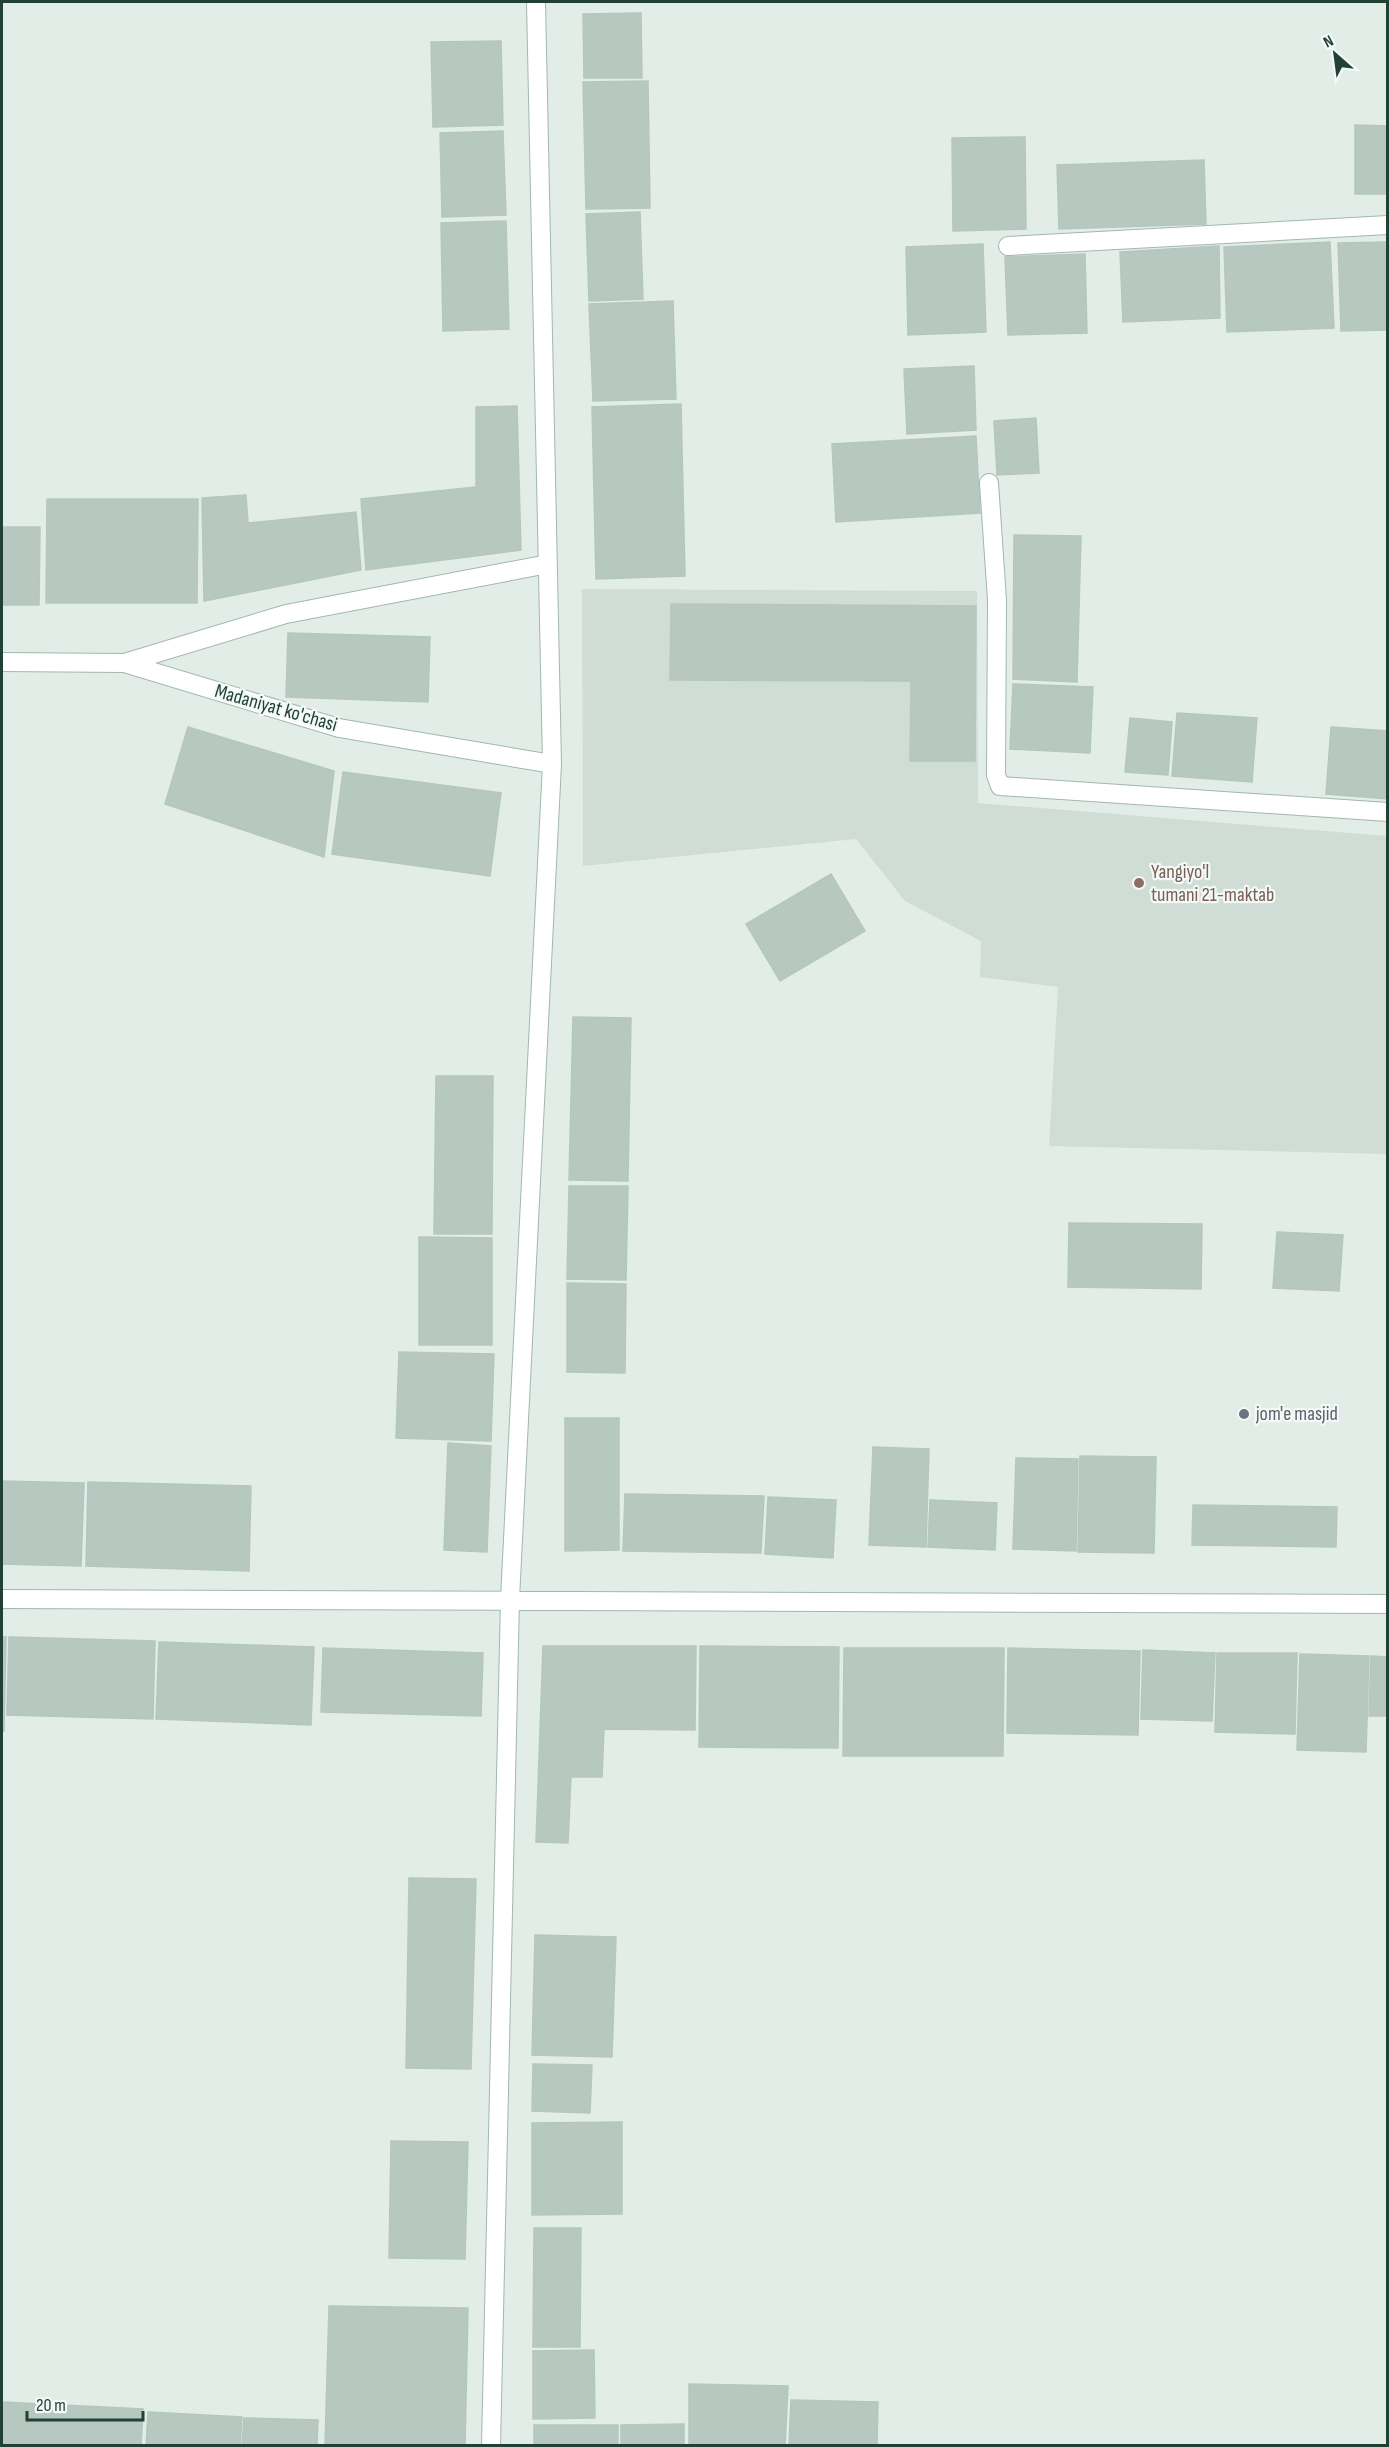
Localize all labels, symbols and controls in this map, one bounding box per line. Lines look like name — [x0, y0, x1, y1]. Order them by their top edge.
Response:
north arrow — [1305, 24, 1365, 84]
text: N — [1320, 32, 1337, 52]
street label: Madaniyat ko'chasi — [212, 679, 340, 737]
place label: Yangiyo'l tumani 21-maktab — [1151, 860, 1274, 907]
marker: Yangiyo'l tumani 21-maktab — [1132, 876, 1146, 890]
place label: jom'e masjid — [1255, 1402, 1338, 1426]
marker: jom'e masjid — [1237, 1407, 1251, 1421]
scale bar — [27, 2384, 142, 2422]
text: 20 m — [36, 2395, 66, 2416]

